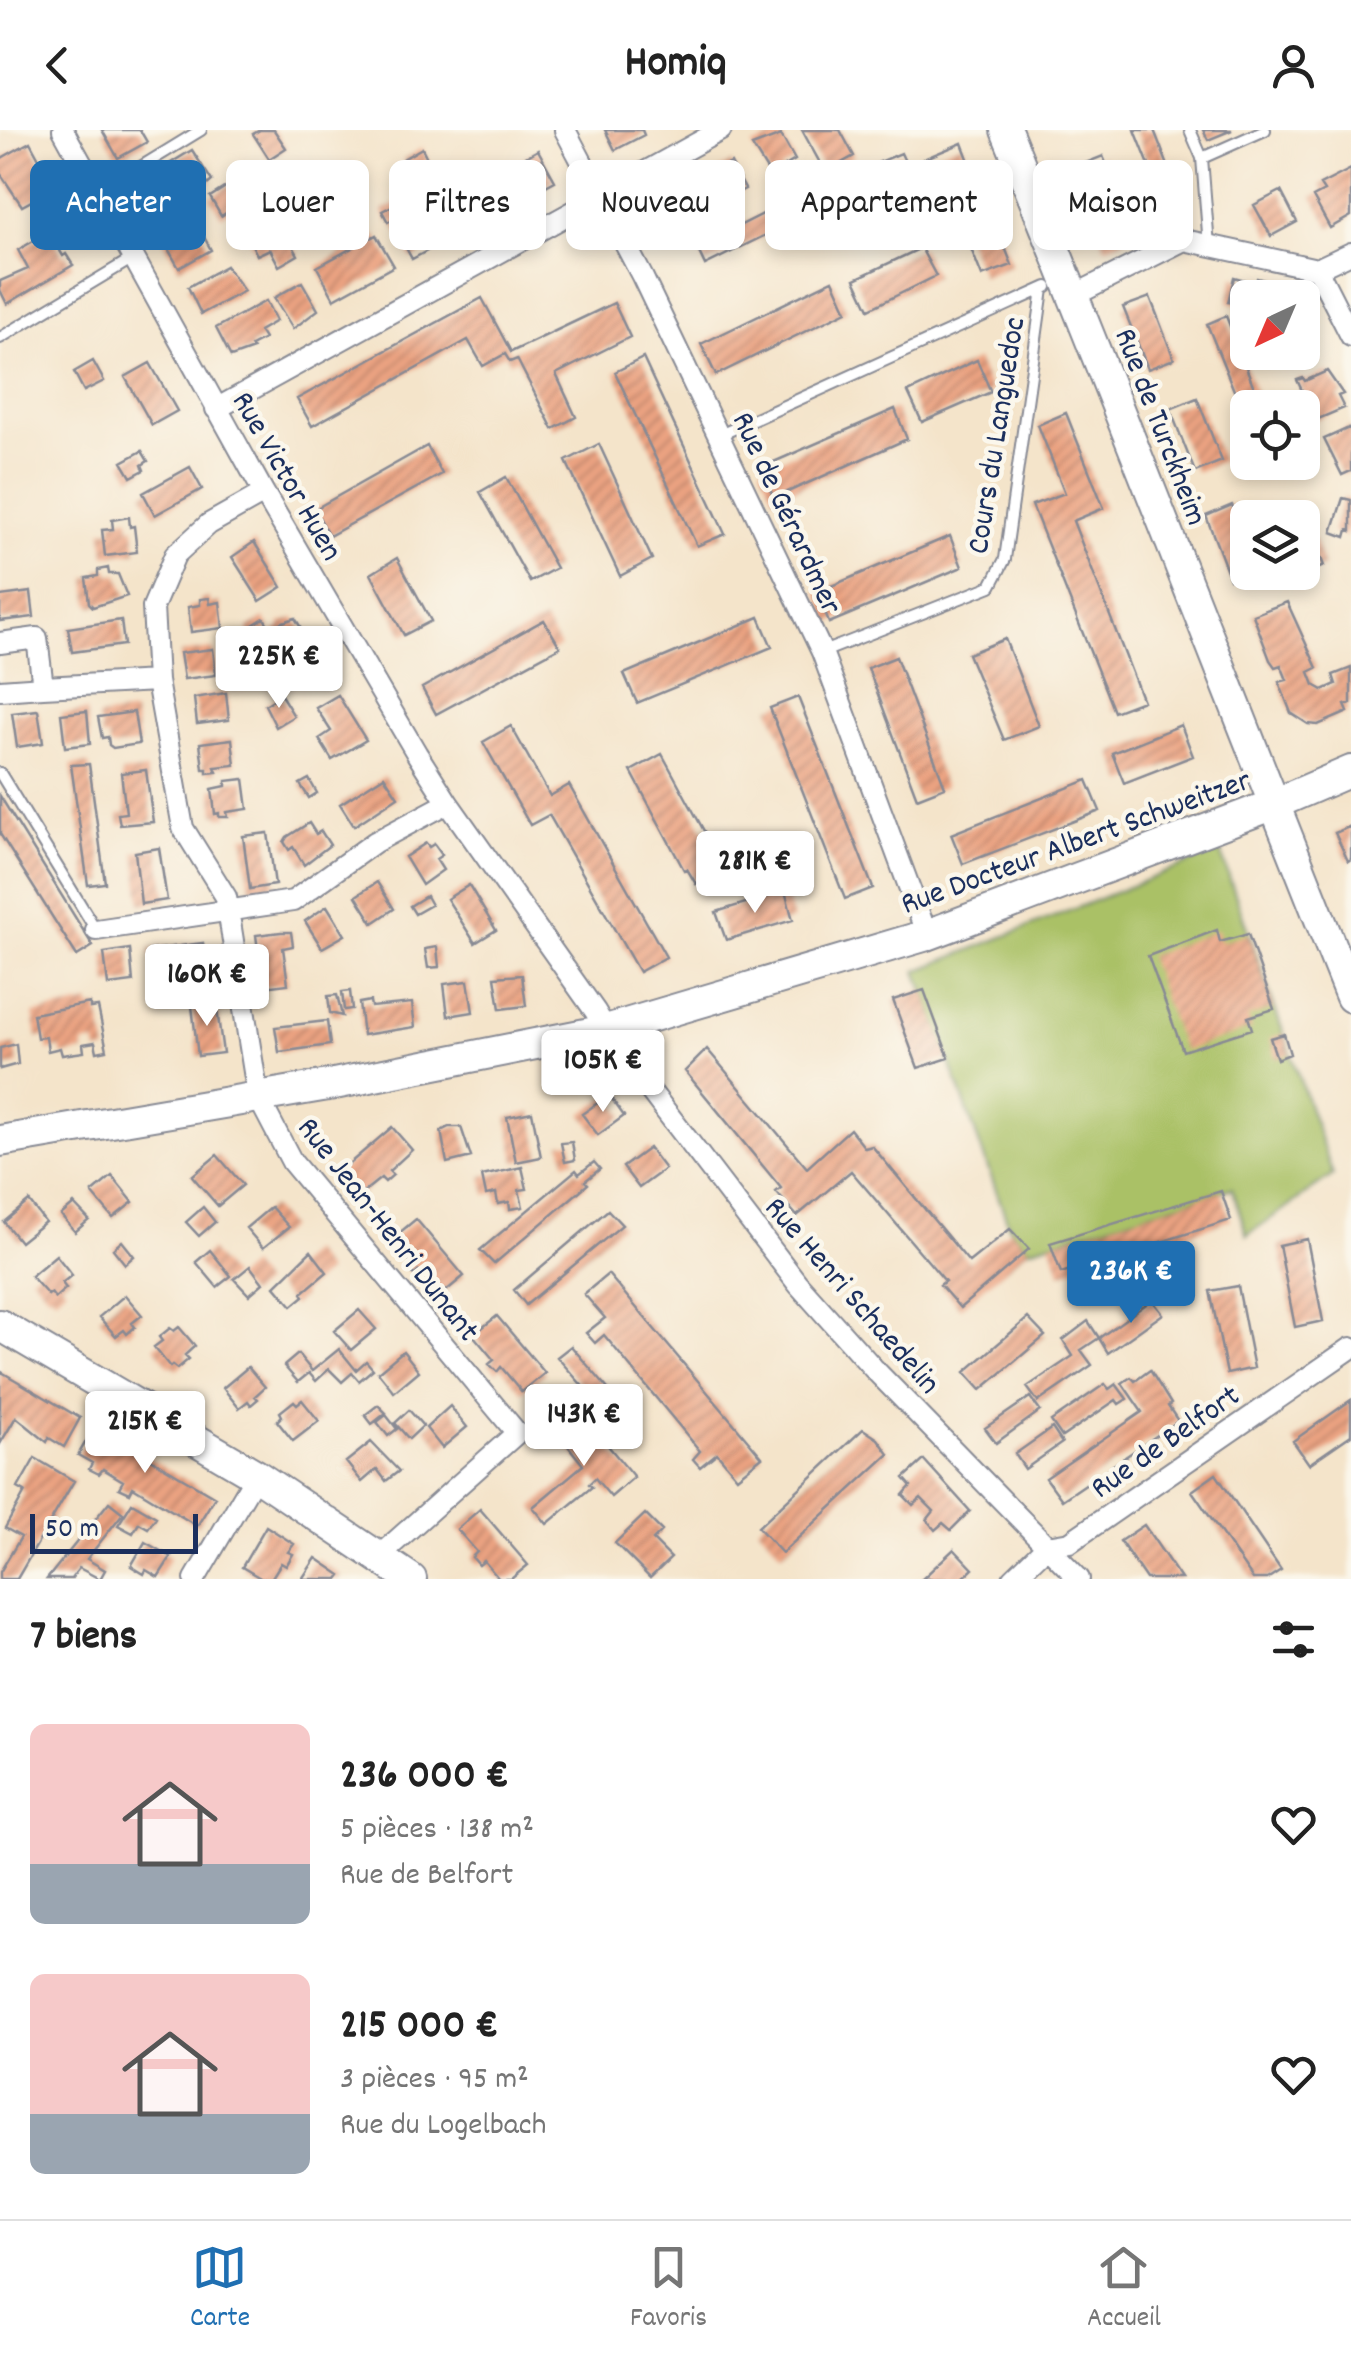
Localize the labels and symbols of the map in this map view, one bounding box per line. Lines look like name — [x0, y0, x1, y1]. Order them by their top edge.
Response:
north arrow — [1230, 280, 1320, 370]
street label: Cours du Languedoc — [957, 314, 1040, 558]
street label: Rue de Turckheim — [1100, 322, 1217, 533]
street label: Rue Victor Huen — [217, 384, 352, 571]
street label: Rue de Gérardmer — [717, 405, 852, 623]
pin: 225K € — [198, 626, 360, 711]
street label: Rue Docteur Albert Schweitzer — [895, 760, 1258, 929]
pin: 281K € — [674, 831, 836, 916]
pin: 160K € — [126, 944, 288, 1029]
pin: 105K € — [522, 1030, 684, 1115]
street label: Rue Jean-Henri Dunant — [284, 1109, 489, 1353]
street label: Rue Henri Schaedelin — [751, 1188, 949, 1406]
pin: 236K € — [1050, 1241, 1212, 1326]
street label: Rue de Belfort — [1083, 1375, 1251, 1513]
pin: 143K € — [503, 1384, 665, 1469]
pin: 215K € — [64, 1391, 226, 1476]
scale bar — [30, 1509, 198, 1554]

